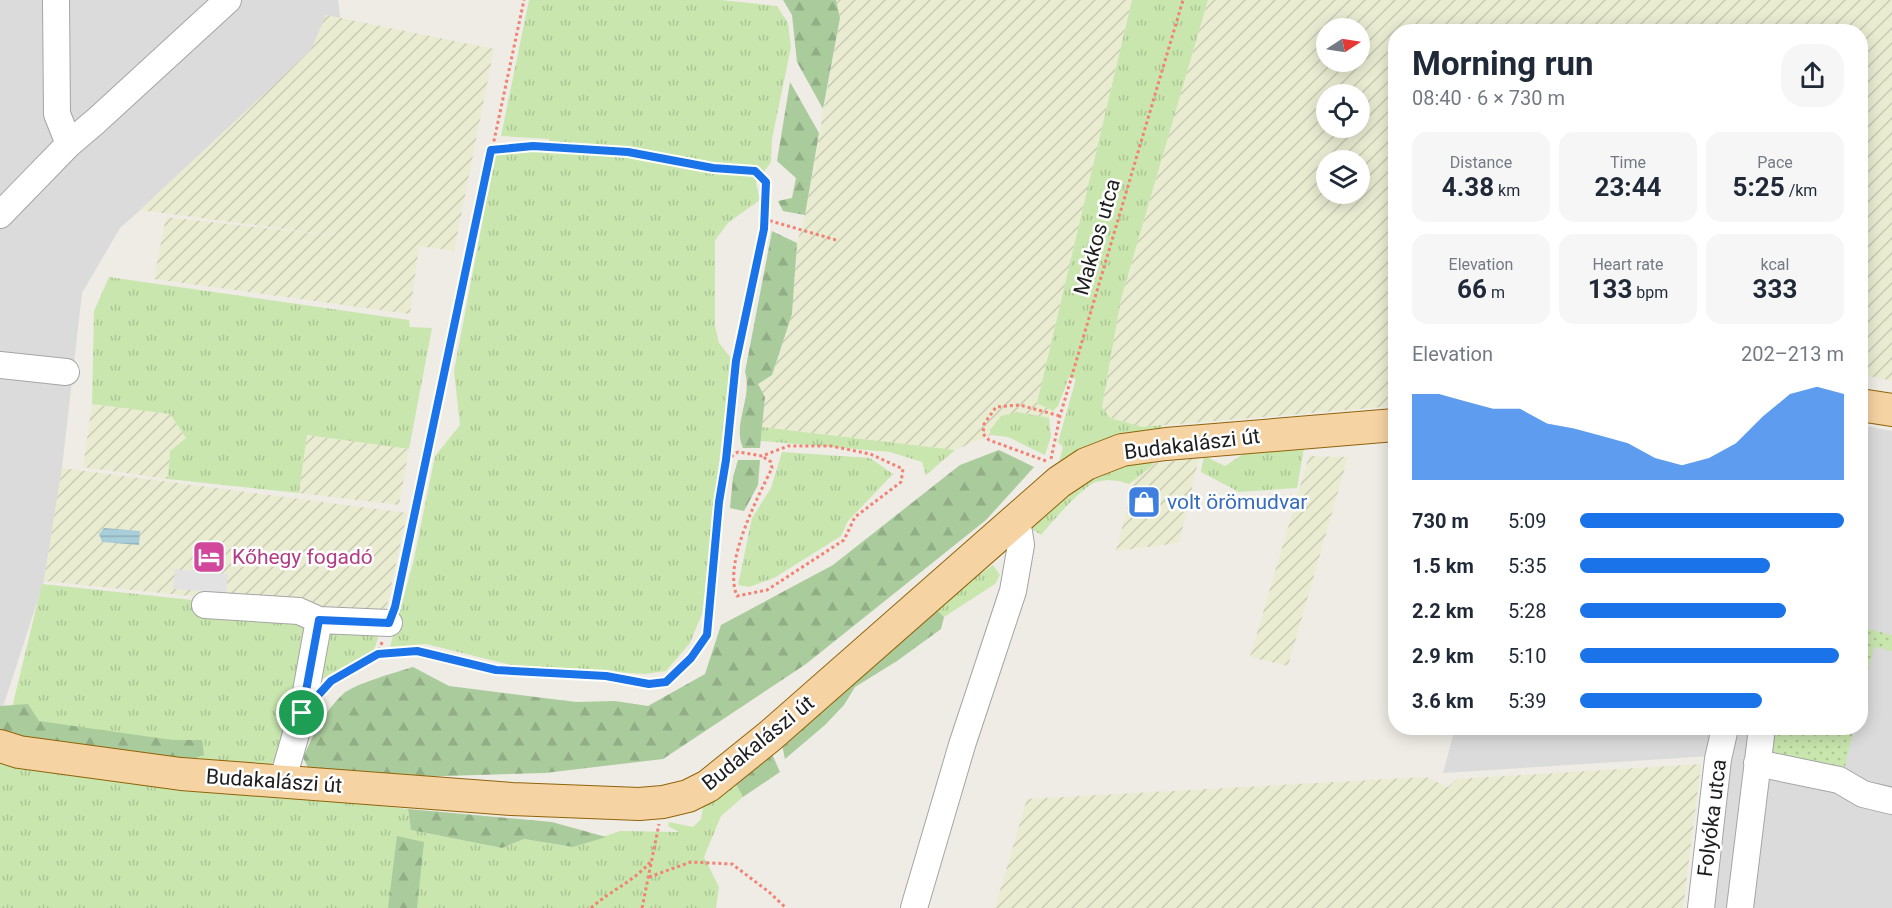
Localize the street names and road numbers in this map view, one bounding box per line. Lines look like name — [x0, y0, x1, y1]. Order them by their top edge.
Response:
street label: Makkos utca — [1069, 176, 1125, 298]
street label: Budakalászi út — [1123, 424, 1261, 464]
street label: Budakalászi út — [697, 691, 819, 795]
street label: Folyóka utca — [1693, 758, 1731, 878]
street label: Budakalászi út — [205, 764, 343, 798]

